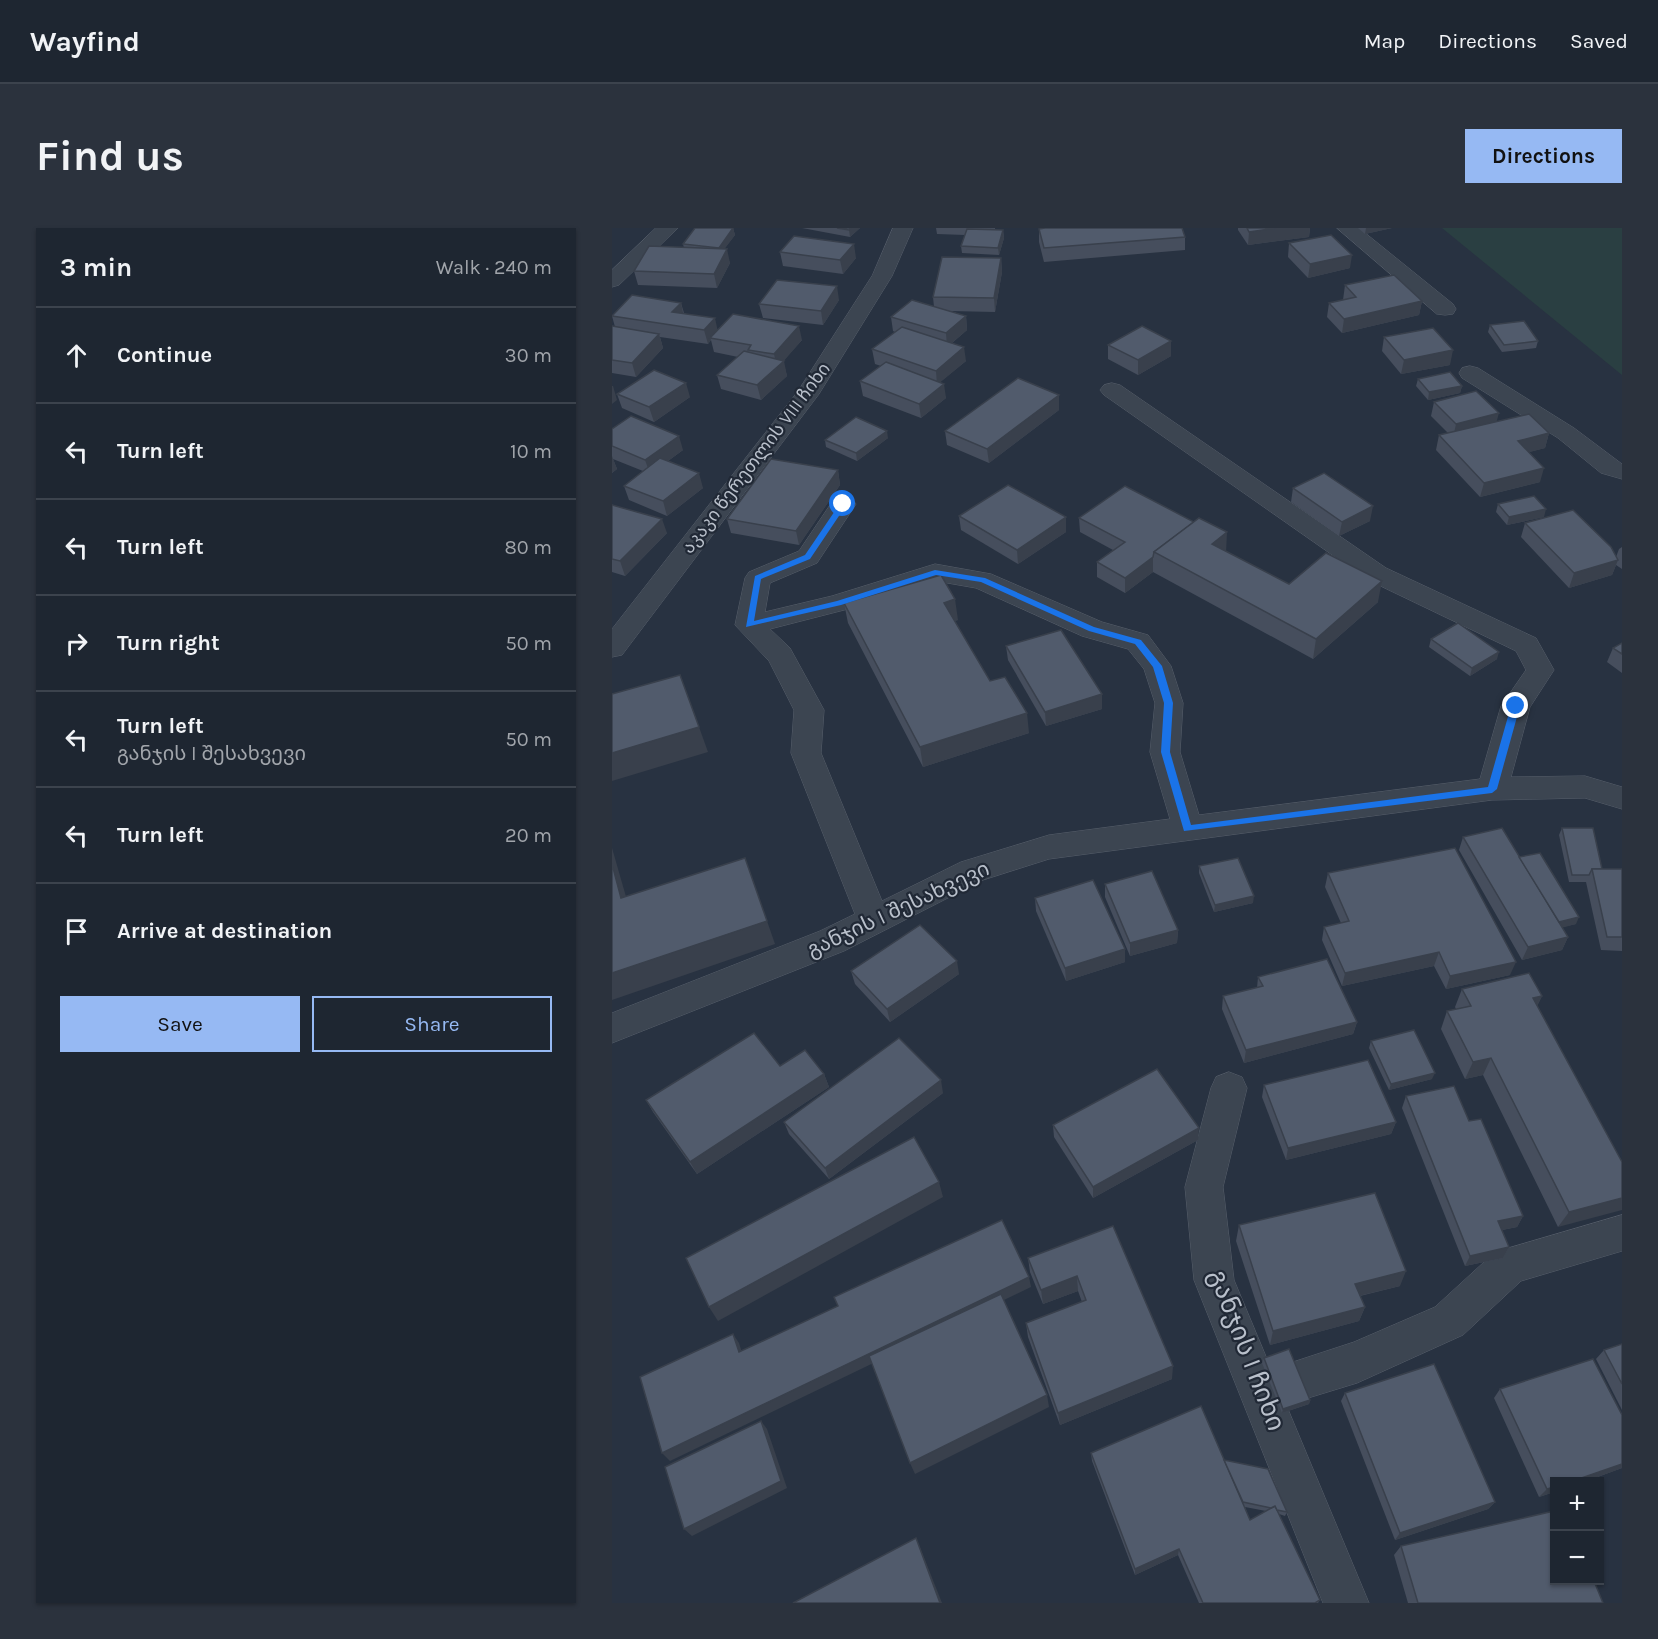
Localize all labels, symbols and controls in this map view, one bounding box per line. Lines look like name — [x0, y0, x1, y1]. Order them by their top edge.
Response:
text: Wayfind — [30, 25, 140, 58]
text: Map — [1364, 29, 1405, 53]
text: Directions — [1438, 29, 1537, 53]
text: Saved — [1570, 29, 1628, 53]
button: Directions — [1465, 129, 1622, 183]
text: Find us — [36, 131, 184, 181]
text: 3 min — [60, 252, 132, 283]
text: Walk · 240 m — [436, 256, 552, 279]
icon: ahead — [60, 339, 93, 372]
text: Continue — [117, 342, 212, 368]
text: 30 m — [505, 344, 552, 367]
street label: აკაკი წერეთლის VIII ჩიხი — [677, 358, 835, 558]
icon: left — [60, 435, 93, 468]
text: Turn left — [117, 438, 204, 464]
text: 10 m — [510, 440, 552, 463]
route start — [829, 490, 855, 516]
icon: left — [60, 531, 93, 564]
text: Turn left — [117, 534, 204, 560]
text: 80 m — [504, 536, 552, 559]
icon: right — [60, 627, 93, 660]
text: Turn right — [117, 630, 220, 656]
text: 50 m — [505, 632, 552, 655]
route end — [1502, 692, 1528, 718]
text: Turn left — [117, 713, 204, 739]
icon: left — [60, 723, 93, 756]
text: 50 m — [505, 728, 552, 751]
text: განჯის I შესახვევი — [117, 742, 306, 765]
icon: left — [60, 819, 93, 852]
text: Turn left — [117, 822, 204, 848]
text: 20 m — [505, 824, 552, 847]
street label: განჯის I შესახვევი — [803, 856, 993, 962]
icon: arrive — [60, 915, 93, 948]
text: Arrive at destination — [117, 918, 332, 944]
button: Save — [60, 996, 300, 1052]
button: Share — [312, 996, 552, 1052]
street label: განჯის I ჩიხი — [1202, 1265, 1292, 1435]
map controls — [1550, 1477, 1604, 1585]
button: + — [1550, 1477, 1604, 1531]
button: − — [1550, 1531, 1604, 1585]

